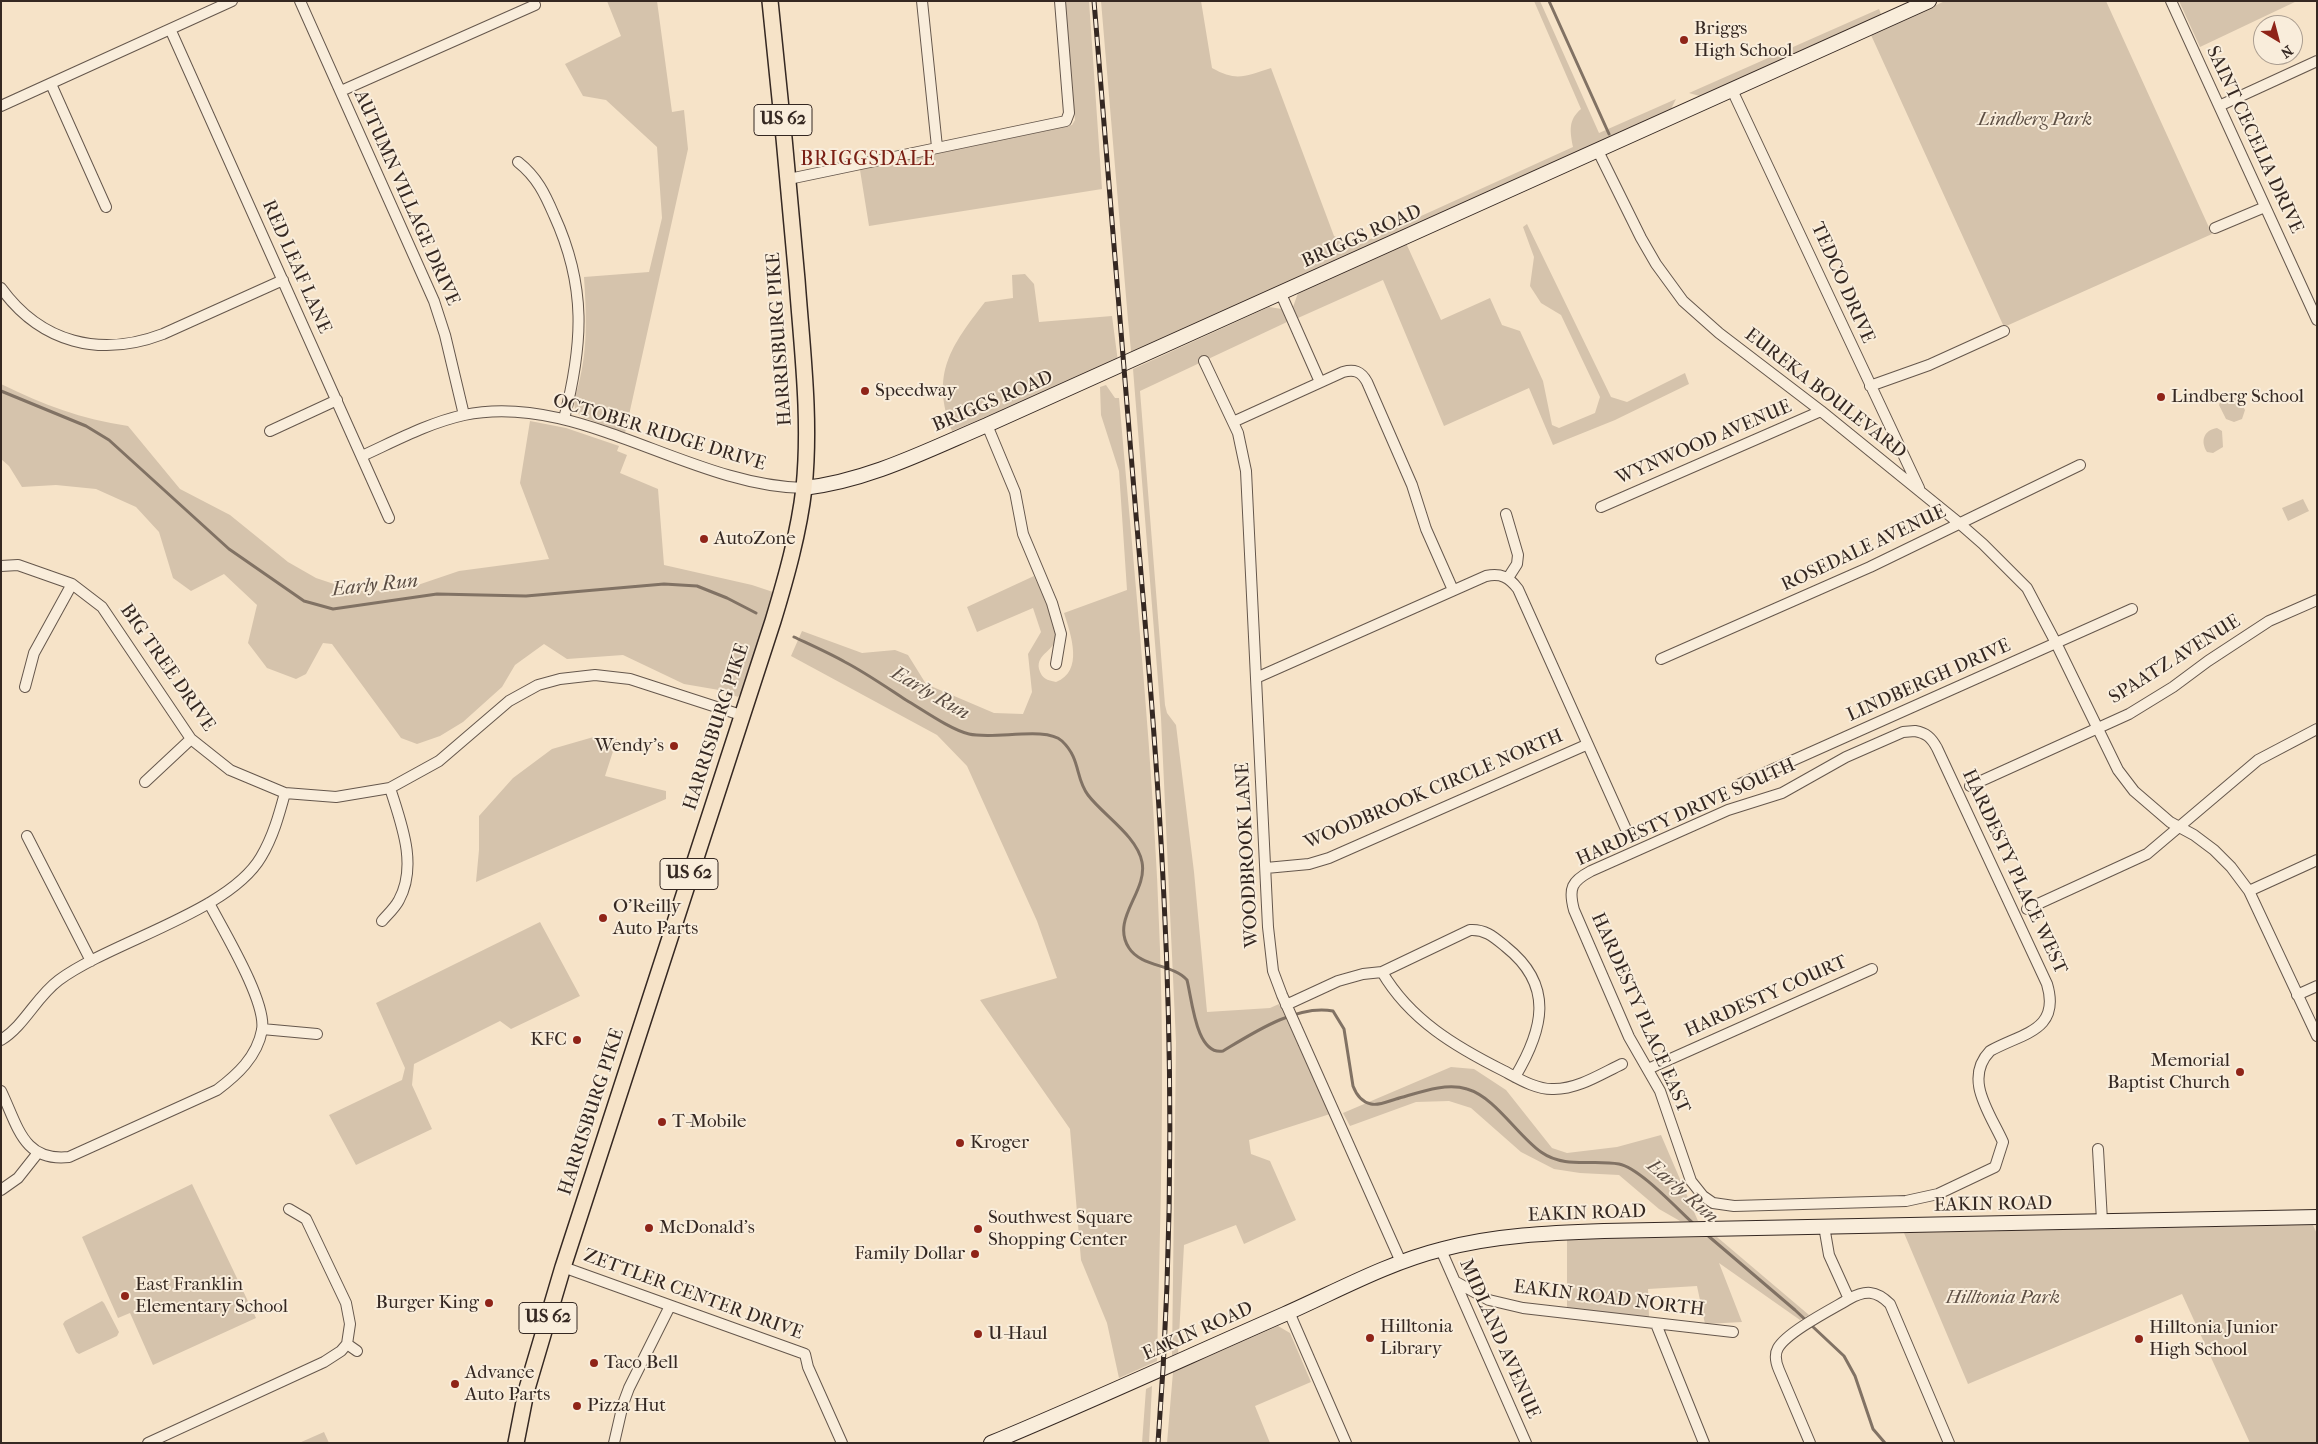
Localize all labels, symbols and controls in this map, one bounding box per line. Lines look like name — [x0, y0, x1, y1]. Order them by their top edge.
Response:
north arrow — [2253, 15, 2303, 65]
place label: Briggs High School — [1694, 18, 1793, 62]
marker: Briggs High School — [1678, 34, 1690, 46]
street label: SAINT CECELIA DRIVE — [2200, 43, 2308, 237]
street label: AUTUMN VILLAGE DRIVE — [348, 87, 464, 309]
road number: US 62 — [754, 104, 812, 136]
park label: Lindberg Park — [1978, 109, 2092, 131]
district label: BRIGGSDALE — [799, 148, 937, 172]
street label: RED LEAF LANE — [256, 197, 336, 337]
street label: BRIGGS ROAD — [1299, 200, 1425, 274]
street label: TEDCO DRIVE — [1805, 219, 1879, 347]
street label: HARRISBURG PIKE — [763, 251, 797, 427]
street label: EUREKA BOULEVARD — [1740, 324, 1910, 464]
street label: BRIGGS ROAD — [929, 366, 1057, 438]
place label: Speedway — [875, 380, 957, 402]
marker: Speedway — [859, 385, 871, 397]
place label: Lindberg School — [2171, 386, 2304, 408]
street label: OCTOBER RIDGE DRIVE — [550, 390, 768, 476]
marker: Lindberg School — [2155, 391, 2167, 403]
street label: WYNWOOD AVENUE — [1613, 396, 1795, 490]
street label: ROSEDALE AVENUE — [1778, 501, 1950, 597]
place label: AutoZone — [714, 528, 796, 550]
marker: AutoZone — [698, 533, 710, 545]
water label: Early Run — [331, 570, 419, 602]
street label: BIG TREE DRIVE — [115, 600, 219, 736]
street label: SPAATZ AVENUE — [2105, 610, 2245, 710]
street label: LINDBERGH DRIVE — [1844, 635, 2014, 727]
street label: HARRISBURG PIKE — [679, 641, 755, 813]
water label: Early Run — [886, 662, 974, 726]
street label: WOODBROOK CIRCLE NORTH — [1301, 725, 1567, 855]
place label: Wendy's — [595, 735, 664, 757]
marker: Wendy's — [668, 740, 680, 752]
street label: HARDESTY DRIVE SOUTH — [1573, 754, 1799, 872]
street label: WOODBROOK LANE — [1232, 762, 1264, 948]
street label: HARDESTY PLACE WEST — [1957, 766, 2071, 978]
road number: US 62 — [660, 859, 718, 890]
place label: O'Reilly Auto Parts — [613, 896, 698, 940]
street label: HARDESTY PLACE EAST — [1585, 909, 1695, 1117]
marker: O'Reilly Auto Parts — [597, 912, 609, 924]
street label: HARDESTY COURT — [1681, 951, 1851, 1043]
street label: HARRISBURG PIKE — [554, 1026, 630, 1198]
place label: KFC — [530, 1029, 567, 1051]
marker: KFC — [571, 1034, 583, 1046]
place label: Memorial Baptist Church — [2107, 1050, 2230, 1094]
marker: Memorial Baptist Church — [2234, 1066, 2246, 1078]
place label: T-Mobile — [672, 1111, 746, 1133]
marker: T-Mobile — [656, 1116, 668, 1128]
place label: Kroger — [970, 1132, 1029, 1154]
marker: Kroger — [954, 1137, 966, 1149]
water label: Early Run — [1641, 1155, 1723, 1229]
street label: EAKIN ROAD — [1934, 1193, 2052, 1217]
street label: EAKIN ROAD — [1527, 1201, 1647, 1227]
place label: Southwest Square Shopping Center — [988, 1207, 1133, 1251]
place label: McDonald's — [659, 1217, 755, 1239]
marker: McDonald's — [643, 1222, 655, 1234]
marker: Southwest Square Shopping Center — [972, 1223, 984, 1235]
place label: Family Dollar — [854, 1243, 965, 1265]
street label: ZETTLER CENTER DRIVE — [580, 1245, 806, 1345]
marker: Family Dollar — [969, 1248, 981, 1260]
street label: MIDLAND AVENUE — [1454, 1256, 1544, 1422]
place label: East Franklin Elementary School — [135, 1274, 288, 1318]
street label: EAKIN ROAD NORTH — [1512, 1276, 1706, 1322]
park label: Hilltonia Park — [1946, 1287, 2060, 1309]
marker: East Franklin Elementary School — [119, 1290, 131, 1302]
place label: Burger King — [376, 1292, 479, 1314]
marker: Burger King — [483, 1297, 495, 1309]
street label: EAKIN ROAD — [1139, 1298, 1257, 1366]
road number: US 62 — [519, 1302, 577, 1334]
place label: Hilltonia Library — [1380, 1316, 1453, 1360]
place label: Hilltonia Junior High School — [2149, 1317, 2277, 1361]
place label: U-Haul — [988, 1323, 1047, 1345]
marker: U-Haul — [972, 1328, 984, 1340]
marker: Hilltonia Library — [1364, 1332, 1376, 1344]
marker: Hilltonia Junior High School — [2133, 1333, 2145, 1345]
place label: Taco Bell — [604, 1352, 678, 1374]
marker: Taco Bell — [588, 1357, 600, 1369]
place label: Advance Auto Parts — [465, 1362, 550, 1406]
marker: Advance Auto Parts — [449, 1378, 461, 1390]
place label: Pizza Hut — [587, 1395, 666, 1417]
marker: Pizza Hut — [571, 1400, 583, 1412]

